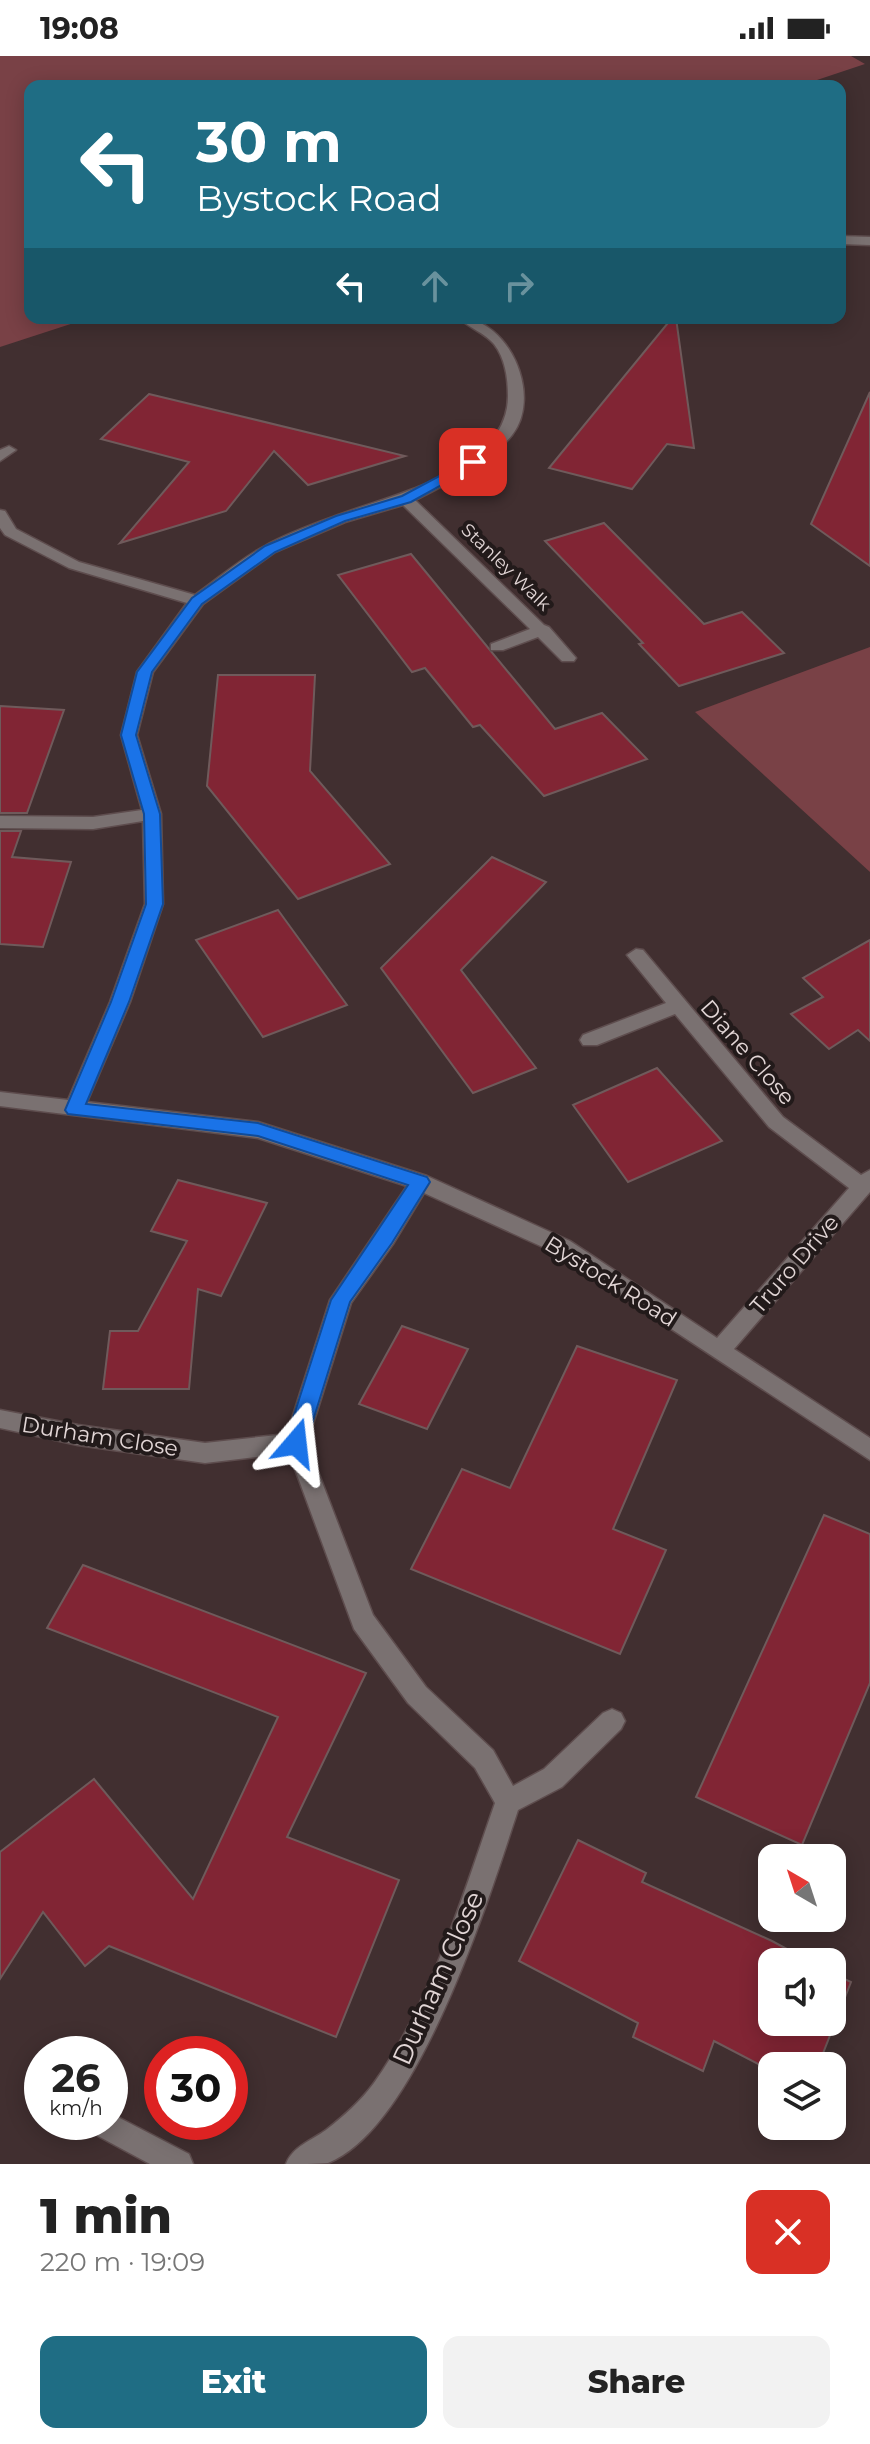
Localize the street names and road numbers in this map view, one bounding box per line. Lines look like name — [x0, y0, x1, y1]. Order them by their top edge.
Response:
street label: Stanley Walk — [457, 519, 556, 615]
street label: Diane Close — [695, 994, 801, 1110]
street label: Truro Drive — [744, 1210, 844, 1319]
street label: Bystock Road — [540, 1230, 682, 1333]
street label: Durham Close — [20, 1411, 180, 1462]
street label: Durham Close — [385, 1886, 491, 2070]

